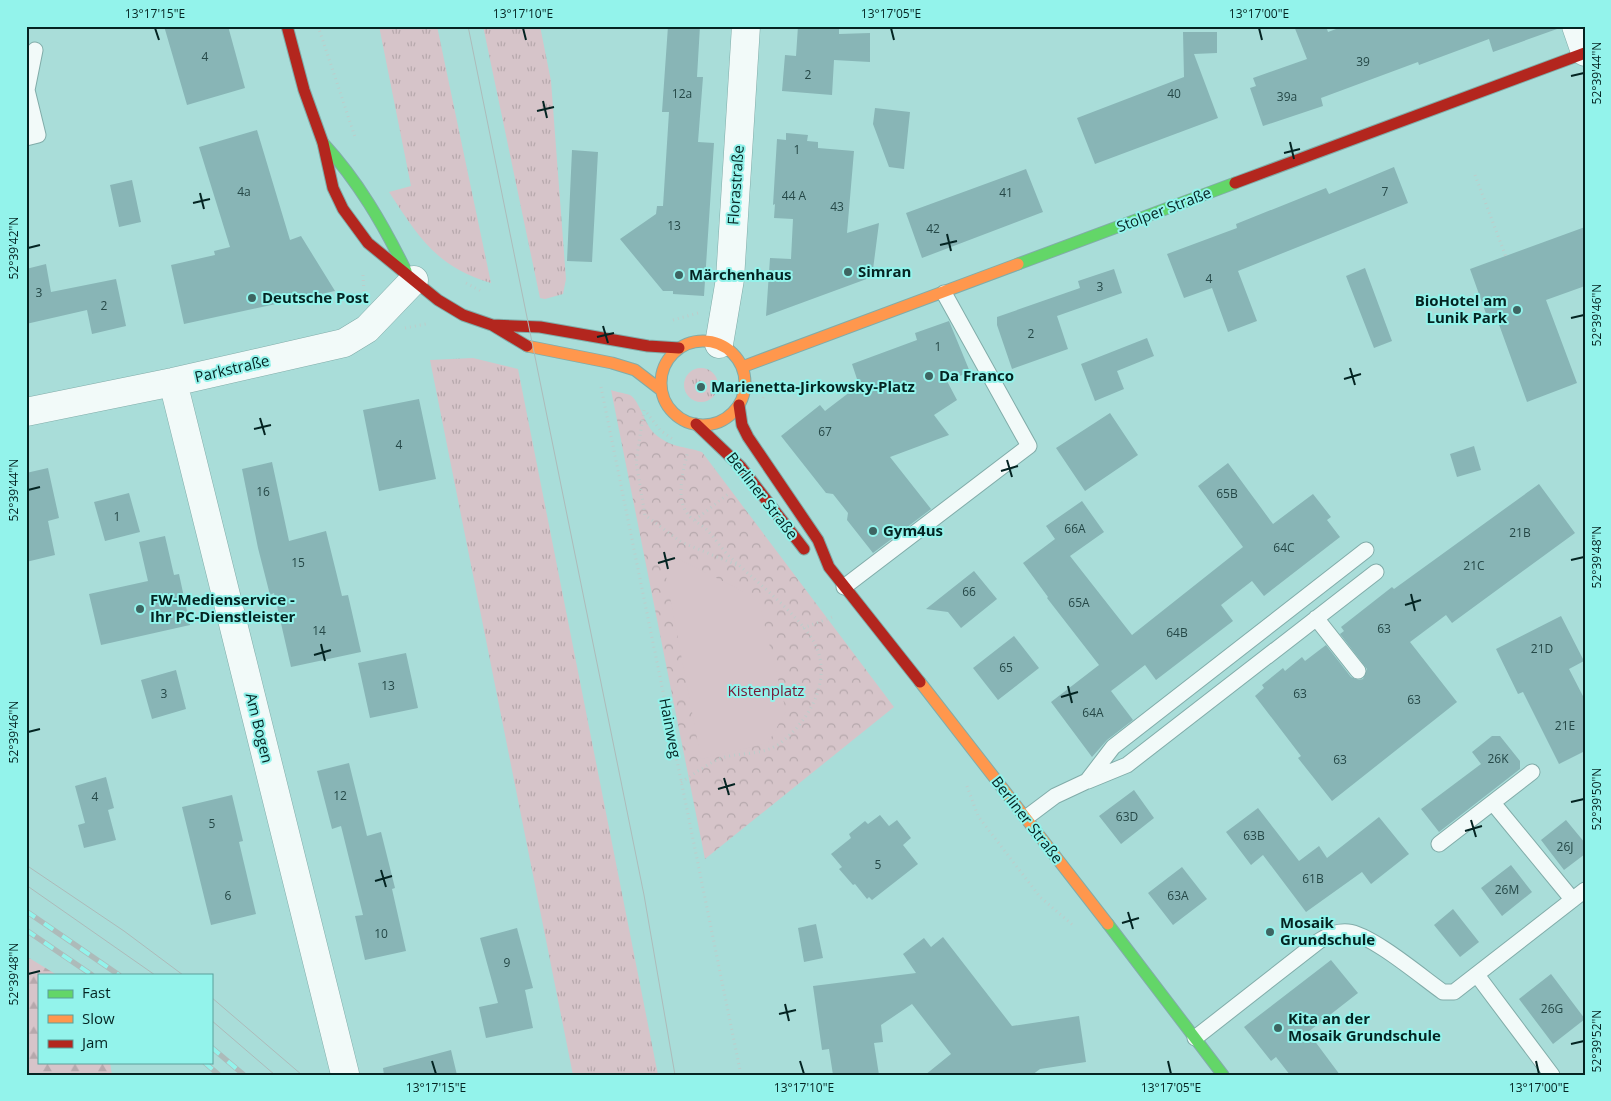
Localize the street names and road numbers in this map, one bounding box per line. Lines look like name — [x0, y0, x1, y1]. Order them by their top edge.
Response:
street label: Florastraße — [722, 144, 748, 225]
street label: Stolper Straße — [1113, 182, 1214, 236]
street label: Parkstraße — [192, 350, 271, 386]
street label: Berliner Straße — [723, 448, 803, 543]
street label: Am Bogen — [242, 691, 278, 765]
street label: Hainweg — [655, 696, 687, 759]
street label: Berliner Straße — [988, 772, 1068, 867]

